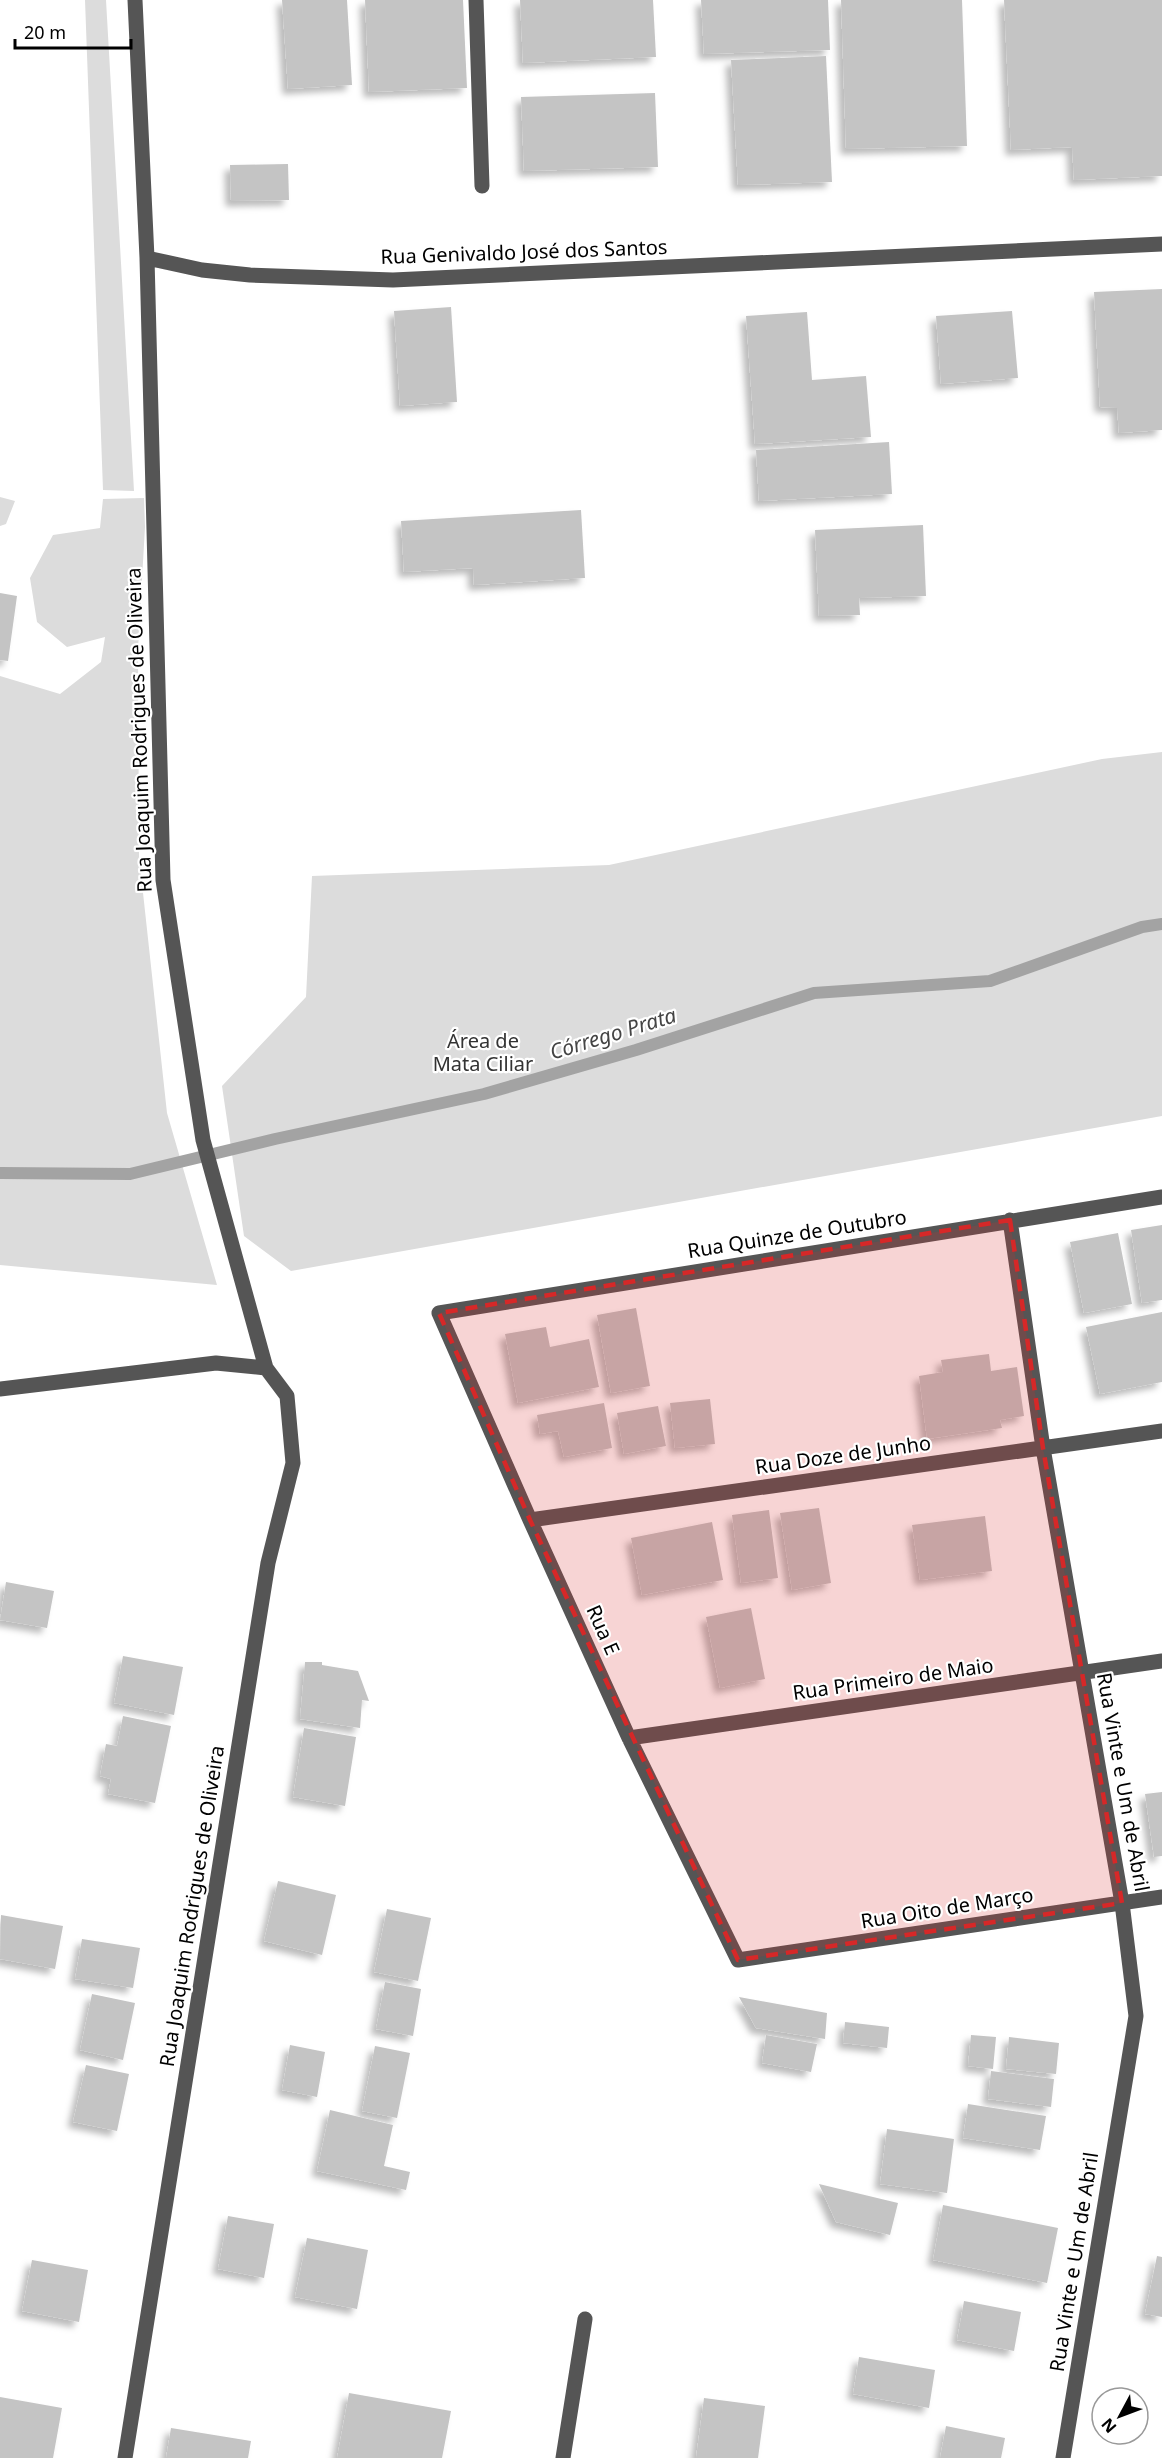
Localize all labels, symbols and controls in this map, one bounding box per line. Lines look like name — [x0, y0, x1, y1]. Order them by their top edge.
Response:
scale bar — [15, 12, 130, 50]
text: 20 m — [24, 20, 66, 44]
street label: Rua Genivaldo José dos Santos — [380, 233, 668, 270]
street label: Rua Joaquim Rodrigues de Oliveira — [119, 567, 158, 893]
water label: Córrego Prata — [546, 1000, 680, 1066]
park label: Área de Mata Ciliar — [433, 1027, 533, 1077]
street label: Rua Quinze de Outubro — [686, 1203, 908, 1264]
street label: Rua Doze de Junho — [753, 1429, 932, 1480]
street label: Rua E — [580, 1600, 626, 1659]
street label: Rua Primeiro de Maio — [791, 1651, 995, 1706]
street label: Rua Vinte e Um de Abril — [1091, 1670, 1156, 1894]
street label: Rua Joaquim Rodrigues de Oliveira — [153, 1743, 230, 2069]
street label: Rua Oito de Março — [859, 1881, 1035, 1934]
street label: Rua Vinte e Um de Abril — [1043, 2150, 1104, 2374]
north arrow — [1090, 2386, 1150, 2446]
text: N — [1096, 2414, 1121, 2438]

